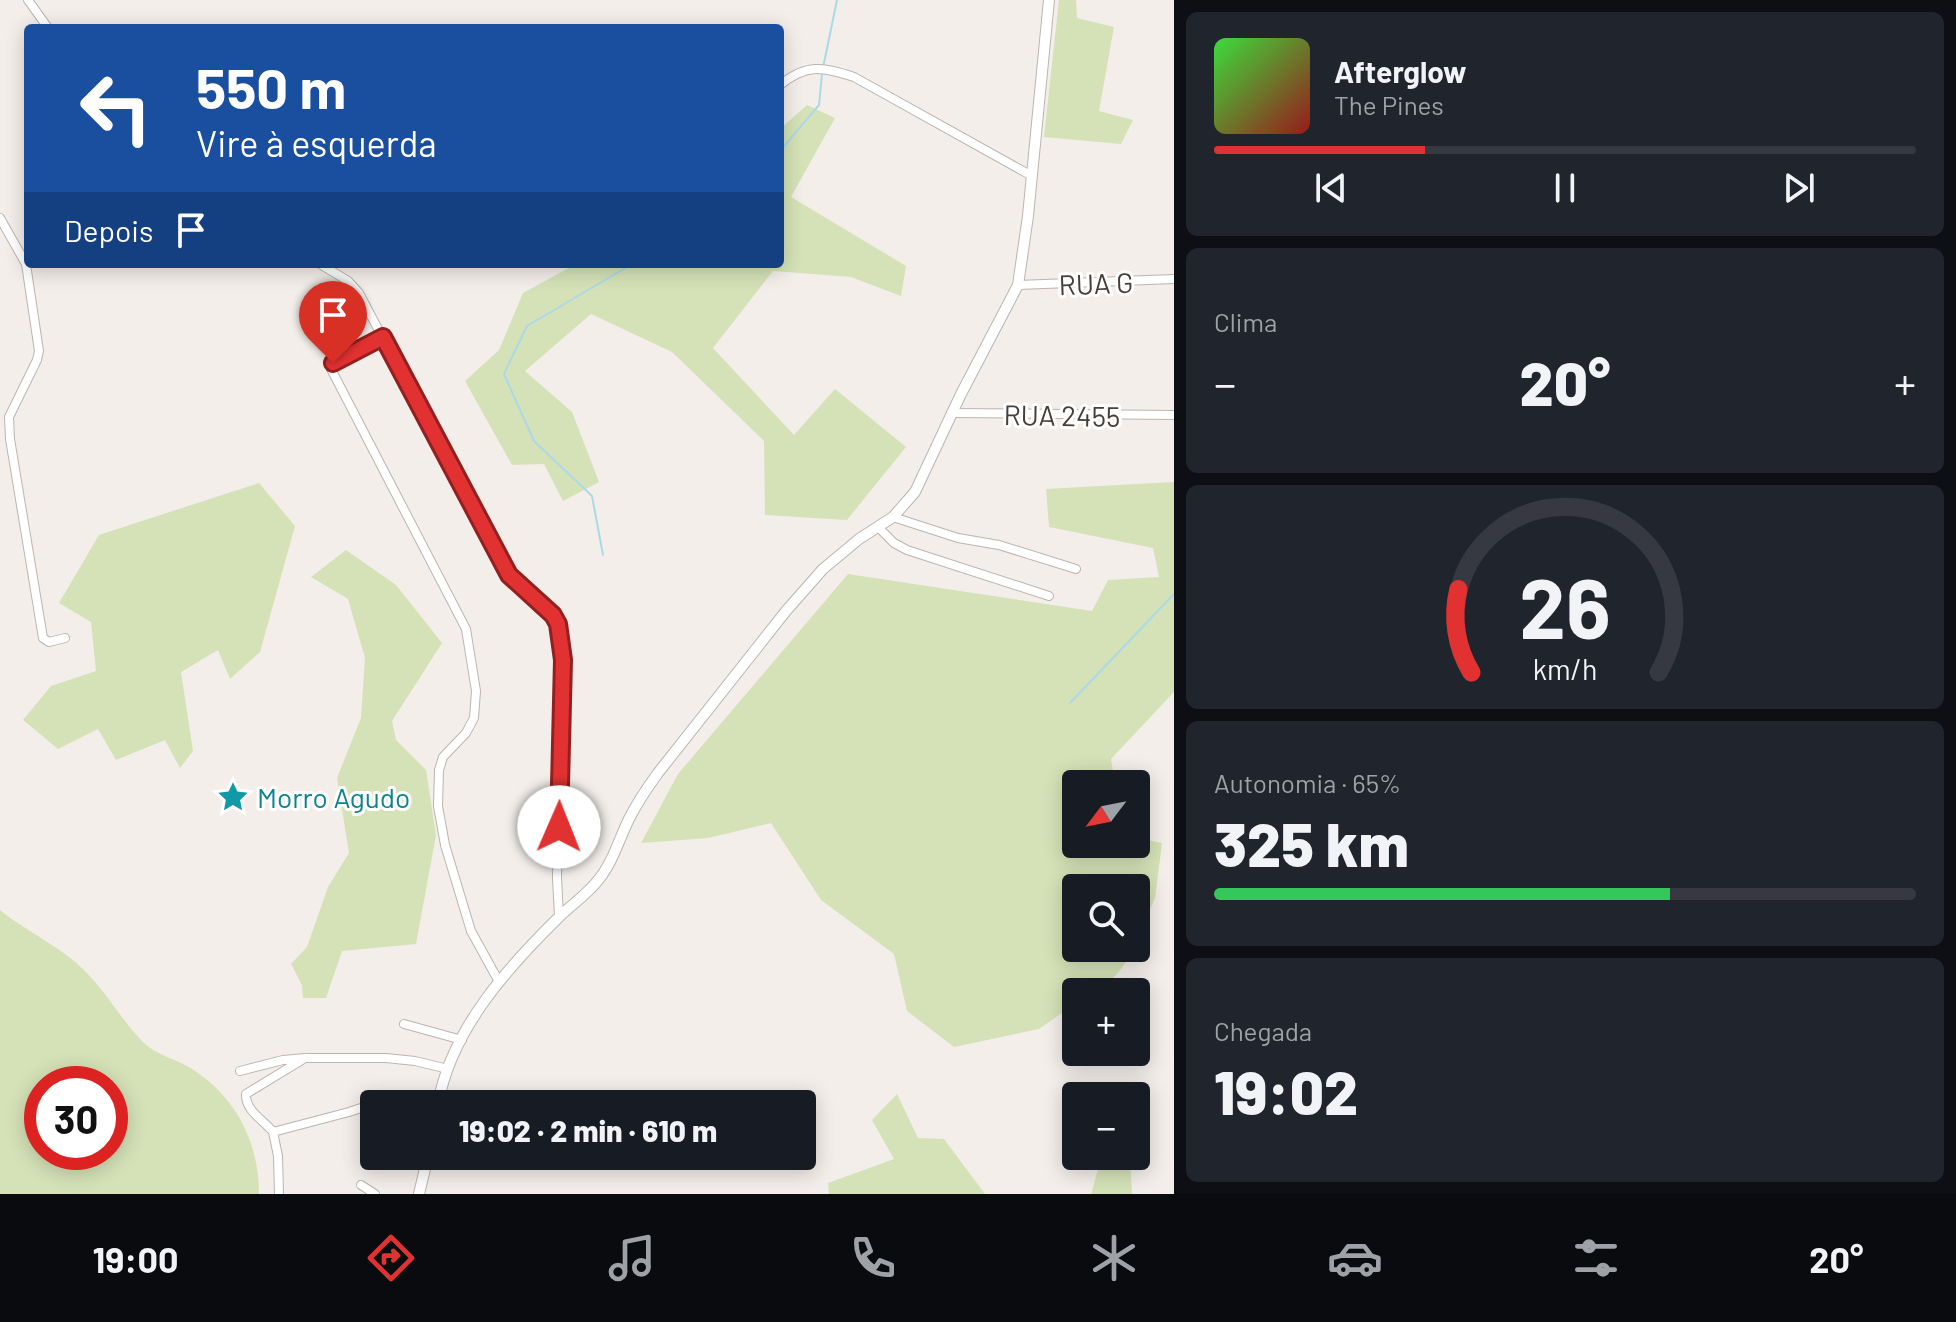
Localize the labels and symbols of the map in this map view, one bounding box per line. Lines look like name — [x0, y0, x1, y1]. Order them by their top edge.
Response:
street label: RUA G — [1058, 265, 1134, 301]
pin — [299, 281, 367, 363]
street label: RUA 2455 — [1003, 397, 1121, 433]
north arrow — [1062, 770, 1150, 858]
place icon: Morro Agudo — [216, 780, 250, 814]
place label: Morro Agudo — [257, 780, 410, 814]
position arrow — [517, 785, 601, 869]
speed limit sign: 30 — [24, 1066, 128, 1170]

